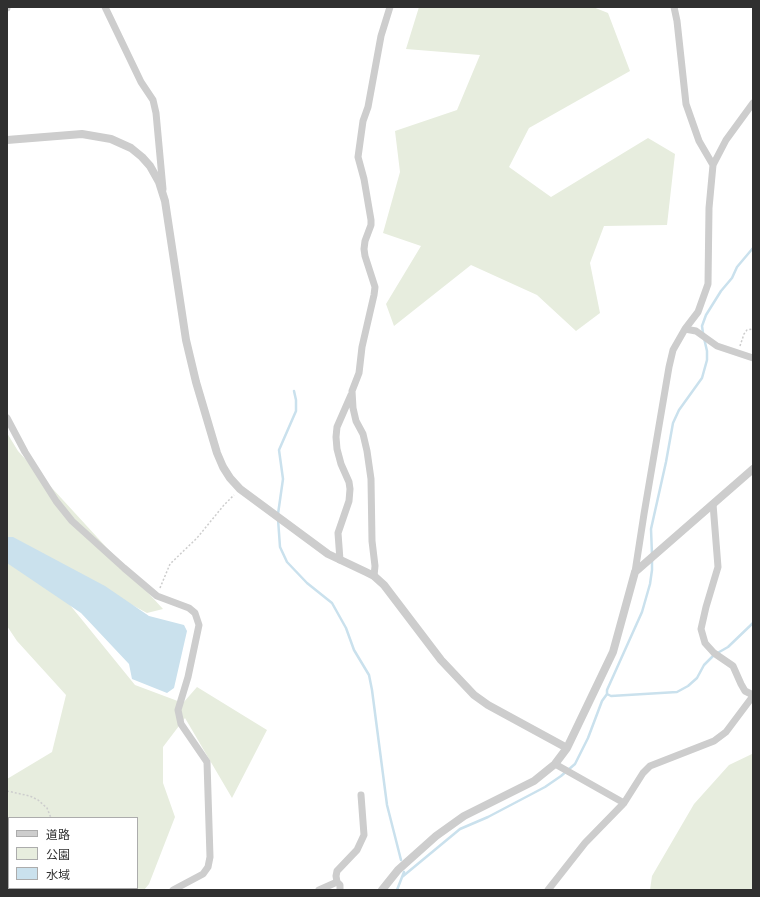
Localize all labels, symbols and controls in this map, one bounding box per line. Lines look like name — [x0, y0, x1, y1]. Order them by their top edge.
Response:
legend — [8, 817, 138, 889]
text: 道路 — [46, 827, 70, 842]
text: 公園 — [46, 847, 70, 862]
text: 水域 — [46, 867, 70, 882]

